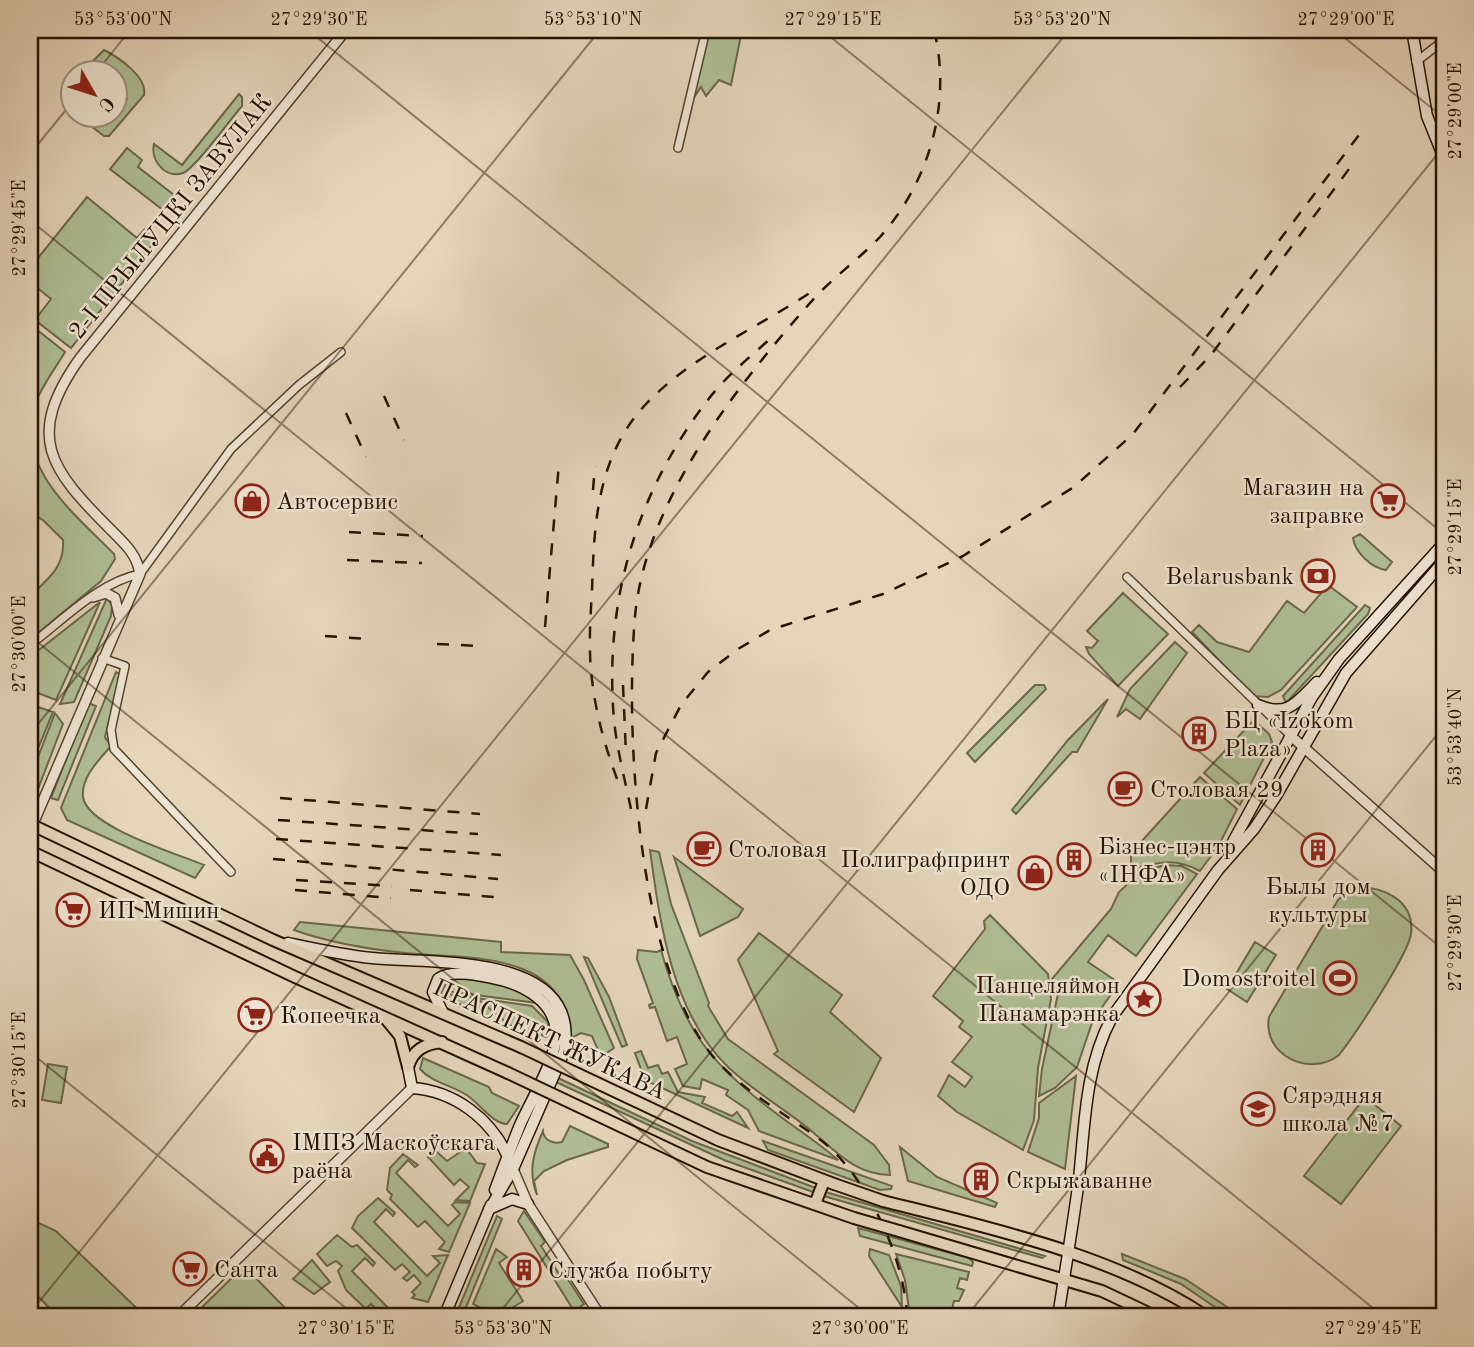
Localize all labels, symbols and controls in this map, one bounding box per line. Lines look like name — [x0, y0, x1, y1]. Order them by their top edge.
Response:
text: 53°53'00"N — [74, 11, 172, 29]
text: 27°29'30"E — [271, 11, 367, 29]
text: 53°53'10"N — [544, 11, 642, 29]
text: 27°29'15"E — [785, 11, 881, 29]
text: 53°53'20"N — [1013, 11, 1111, 29]
text: 27°29'00"E — [1298, 11, 1394, 29]
north arrow — [60, 60, 130, 130]
text: 27°29'00"E — [1447, 63, 1465, 159]
street label: 2-І ПРЫЛУЦКІ ЗАВУЛАК — [66, 90, 278, 344]
text: С — [94, 92, 117, 114]
text: 27°29'45"E — [11, 180, 29, 276]
place label: Магазин на заправке — [1242, 477, 1364, 529]
text: 27°29'15"E — [1447, 479, 1465, 575]
shop icon: Автосервис — [233, 482, 271, 520]
supermarket icon: Магазин на заправке — [1369, 482, 1407, 520]
place label: Автосервис — [276, 491, 398, 515]
bank icon: Belarusbank — [1299, 557, 1337, 595]
place label: Belarusbank — [1165, 566, 1294, 590]
text: 27°30'00"E — [11, 596, 29, 692]
text: 53°53'40"N — [1447, 688, 1465, 786]
place label: БЦ «Izokom Plaza» — [1224, 710, 1354, 762]
building icon: БЦ «Izokom Plaza» — [1180, 715, 1218, 753]
cafe icon: Столовая 29 — [1106, 770, 1144, 808]
place label: Столовая 29 — [1150, 779, 1284, 803]
cafe icon: Столовая — [685, 830, 723, 868]
building icon: Былы дом культуры — [1299, 831, 1337, 869]
place label: Бізнес-цэнтр «ІНФА» — [1098, 836, 1236, 888]
place label: Столовая — [728, 839, 827, 863]
building icon: Бізнес-цэнтр «ІНФА» — [1055, 841, 1093, 879]
place label: Полиграфпринт ОДО — [841, 849, 1010, 901]
shop icon: Полиграфпринт ОДО — [1016, 854, 1054, 892]
place label: Былы дом культуры — [1266, 876, 1370, 928]
supermarket icon: ИП Мишин — [54, 891, 92, 929]
text: 27°29'30"E — [1447, 895, 1465, 991]
place label: ИП Мишин — [98, 900, 220, 924]
sports icon: Domostroitel — [1321, 959, 1359, 997]
place label: Domostroitel — [1181, 968, 1316, 992]
place label: Панцеляймон Панамарэнка — [976, 975, 1120, 1027]
street label: ПРАСПЕКТ ЖУКАВА — [429, 976, 670, 1105]
place icon: Панцеляймон Панамарэнка — [1125, 980, 1163, 1018]
supermarket icon: Копеечка — [236, 996, 274, 1034]
place label: Копеечка — [280, 1005, 381, 1029]
text: 27°30'15"E — [11, 1012, 29, 1108]
place label: Сярэдняя школа №7 — [1282, 1085, 1394, 1137]
school or university icon: Сярэдняя школа №7 — [1239, 1090, 1277, 1128]
place label: ІМПЗ Маскоўскага раёна — [292, 1132, 496, 1184]
public building icon: ІМПЗ Маскоўскага раёна — [248, 1137, 286, 1175]
building icon: Скрыжаванне — [962, 1161, 1000, 1199]
place label: Скрыжаванне — [1006, 1170, 1152, 1194]
supermarket icon: Санта — [171, 1250, 209, 1288]
building icon: Служба побыту — [505, 1251, 543, 1289]
place label: Санта — [214, 1259, 278, 1283]
place label: Служба побыту — [548, 1260, 713, 1284]
text: 27°30'15"E — [298, 1320, 394, 1338]
text: 53°53'30"N — [454, 1320, 552, 1338]
text: 27°30'00"E — [812, 1320, 908, 1338]
text: 27°29'45"E — [1325, 1320, 1421, 1338]

